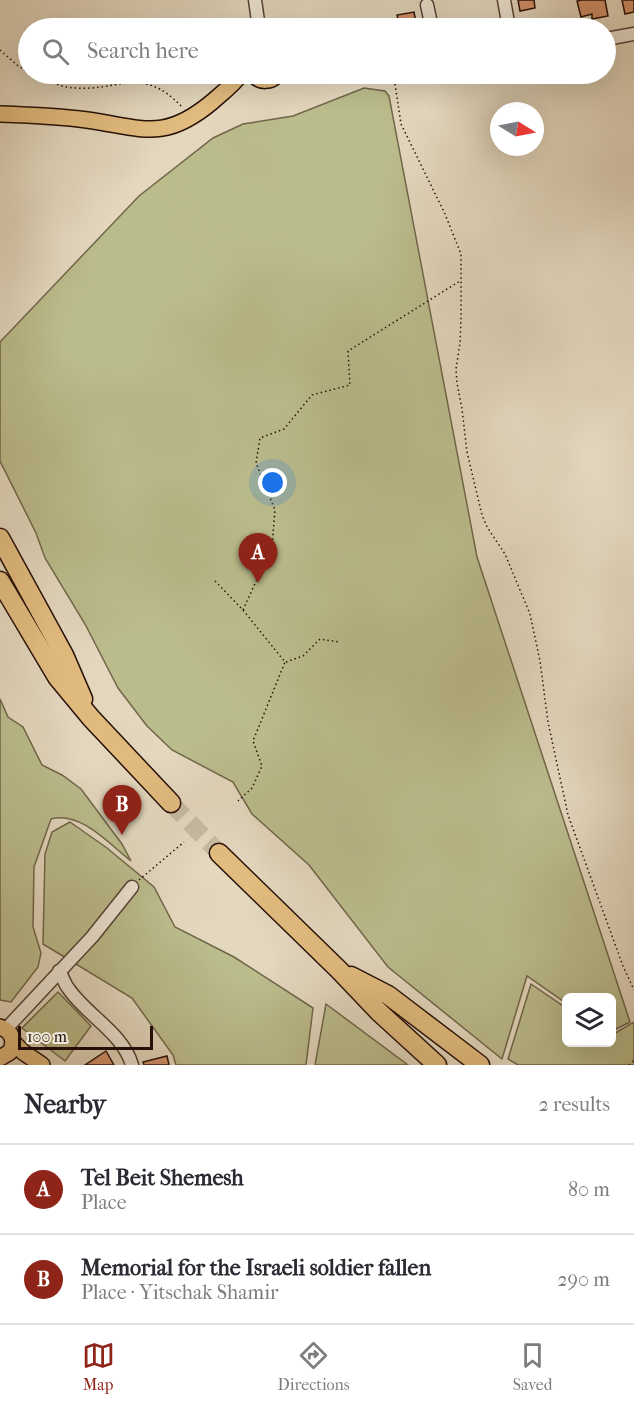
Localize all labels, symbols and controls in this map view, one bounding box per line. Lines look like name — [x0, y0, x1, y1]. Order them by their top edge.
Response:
search box — [18, 18, 616, 84]
icon: search — [39, 35, 72, 68]
text: Search here — [87, 38, 199, 64]
north arrow — [490, 102, 544, 156]
your location — [258, 468, 287, 497]
pin: A — [238, 534, 278, 583]
pin: B — [102, 786, 142, 835]
map controls — [562, 993, 616, 1047]
button: layers — [562, 993, 616, 1047]
scale bar — [18, 1023, 153, 1050]
text: 100 m — [27, 1027, 67, 1046]
text: Nearby — [24, 1089, 106, 1120]
text: 2 results — [539, 1093, 610, 1116]
text: Tel Beit Shemesh — [81, 1165, 244, 1191]
text: A — [37, 1178, 50, 1201]
text: 80 m — [568, 1178, 610, 1201]
text: Place — [81, 1191, 127, 1214]
text: Memorial for the Israeli soldier fallen — [81, 1255, 431, 1281]
text: B — [37, 1268, 50, 1291]
text: 290 m — [557, 1268, 610, 1291]
text: Place · Yitschak Shamir — [81, 1281, 279, 1304]
tab: Map — [82, 1339, 115, 1394]
tab: Directions — [278, 1339, 350, 1394]
tab: Saved — [513, 1339, 552, 1394]

